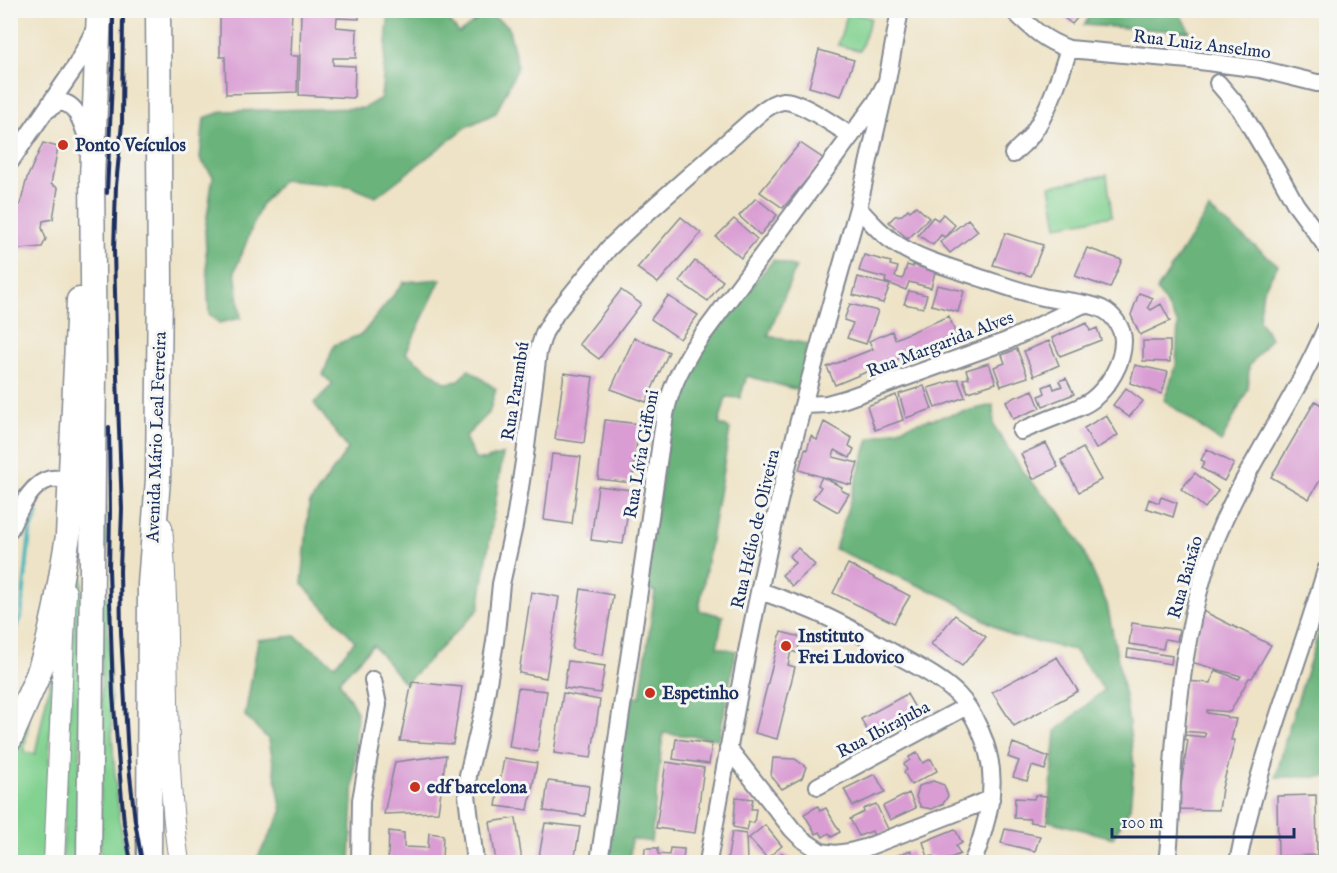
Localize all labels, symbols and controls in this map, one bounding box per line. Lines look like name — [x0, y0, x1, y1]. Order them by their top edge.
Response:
street label: Rua Luiz Anselmo — [1132, 26, 1272, 65]
place label: Ponto Veículos — [75, 135, 186, 158]
marker: Ponto Veículos — [56, 138, 70, 152]
street label: Rua Margarida Alves — [864, 307, 1017, 384]
street label: Avenida Mário Leal Ferreira — [142, 331, 173, 544]
street label: Rua Parambú — [497, 340, 536, 442]
street label: Rua Lívia Giffoni — [620, 388, 665, 521]
street label: Rua Hélio de Oliveira — [727, 447, 786, 611]
street label: Rua Baixão — [1164, 533, 1209, 622]
place label: Instituto Frei Ludovico — [798, 626, 905, 670]
marker: Instituto Frei Ludovico — [779, 639, 793, 653]
place label: Espetinho — [662, 683, 739, 706]
marker: Espetinho — [643, 686, 657, 700]
street label: Rua Ibirajuba — [833, 696, 934, 764]
place label: edf barcelona — [427, 777, 528, 800]
marker: edf barcelona — [408, 780, 422, 794]
scale bar — [1112, 801, 1294, 839]
text: 100 m — [1121, 812, 1163, 835]

